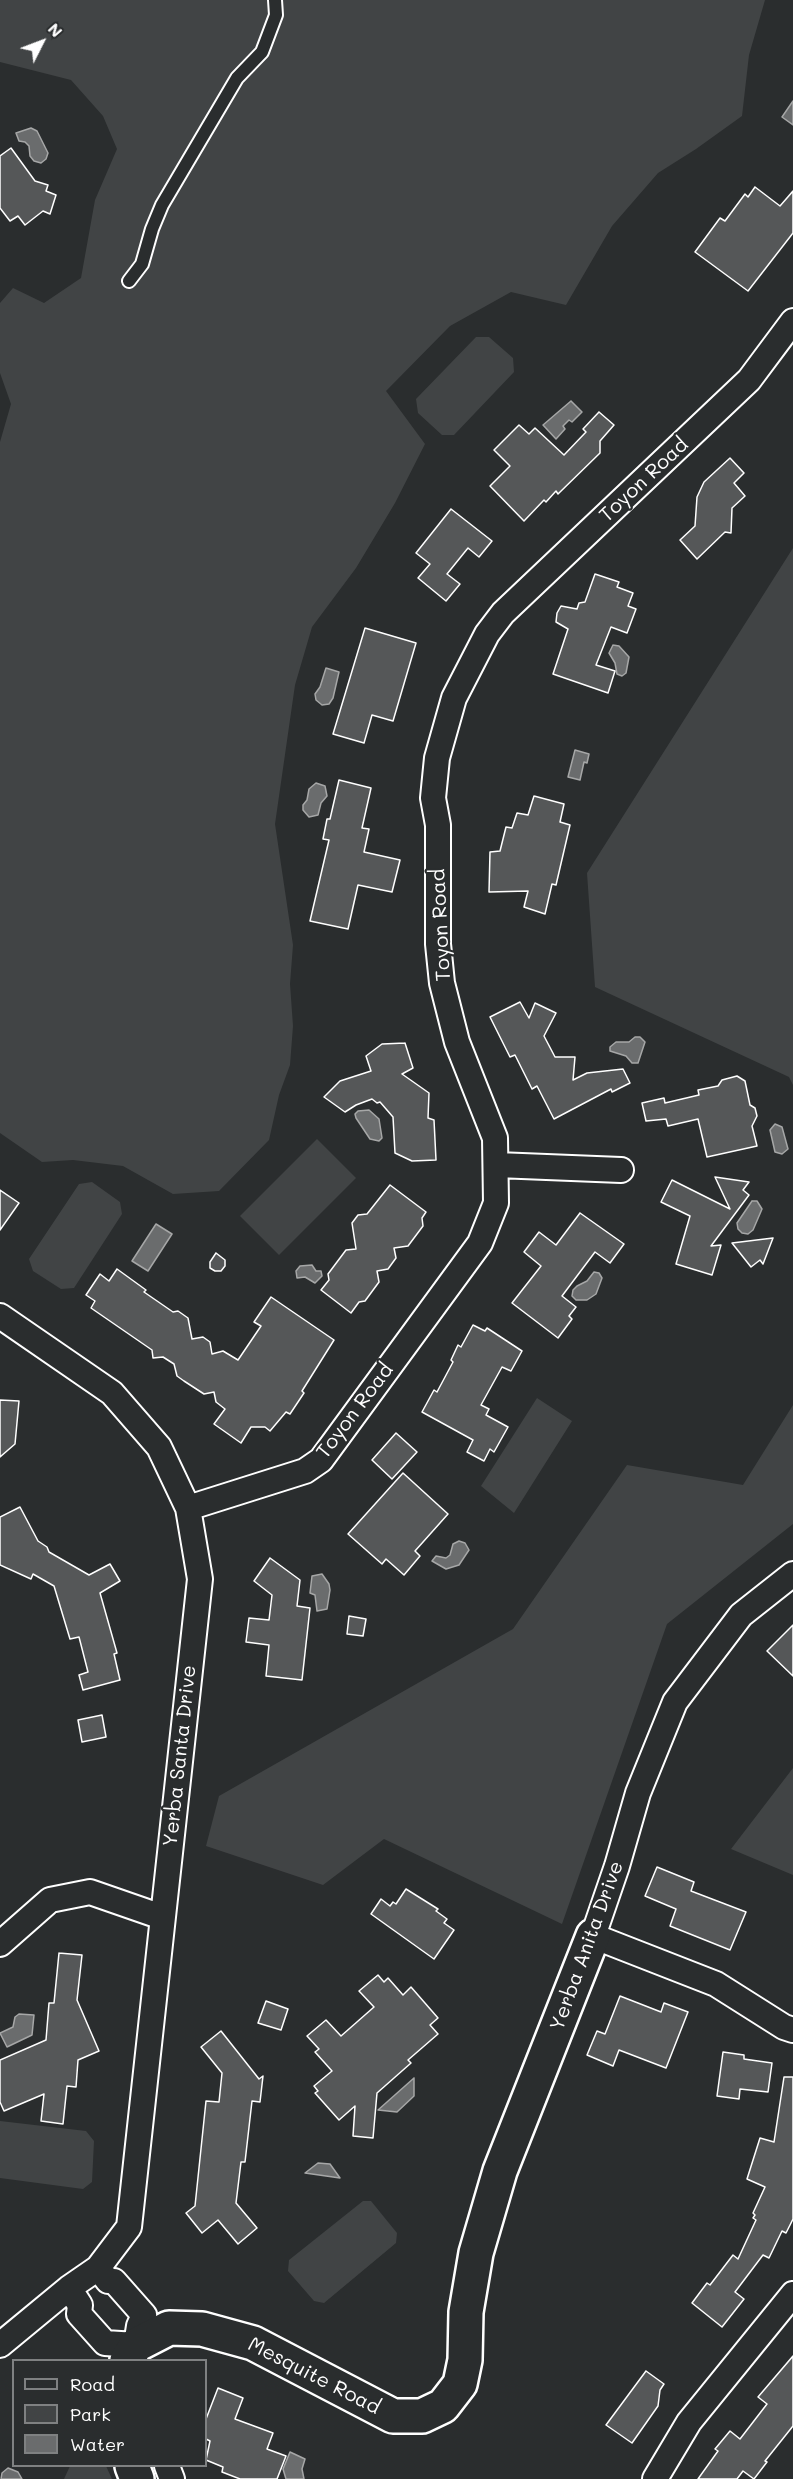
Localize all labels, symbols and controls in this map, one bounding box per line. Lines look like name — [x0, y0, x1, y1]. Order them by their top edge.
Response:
north arrow — [12, 12, 72, 72]
text: N — [44, 18, 68, 41]
street label: Toyon Road — [595, 433, 693, 527]
street label: Toyon Road — [426, 868, 456, 982]
street label: Toyon Road — [312, 1359, 398, 1463]
street label: Yerba Santa Drive — [159, 1664, 201, 1848]
street label: Yerba Anita Drive — [545, 1858, 629, 2034]
street label: Mesquite Road — [244, 2332, 384, 2420]
legend — [12, 2359, 207, 2467]
text: Road — [70, 2372, 115, 2396]
text: Park — [70, 2402, 111, 2426]
text: Water — [70, 2432, 125, 2456]

